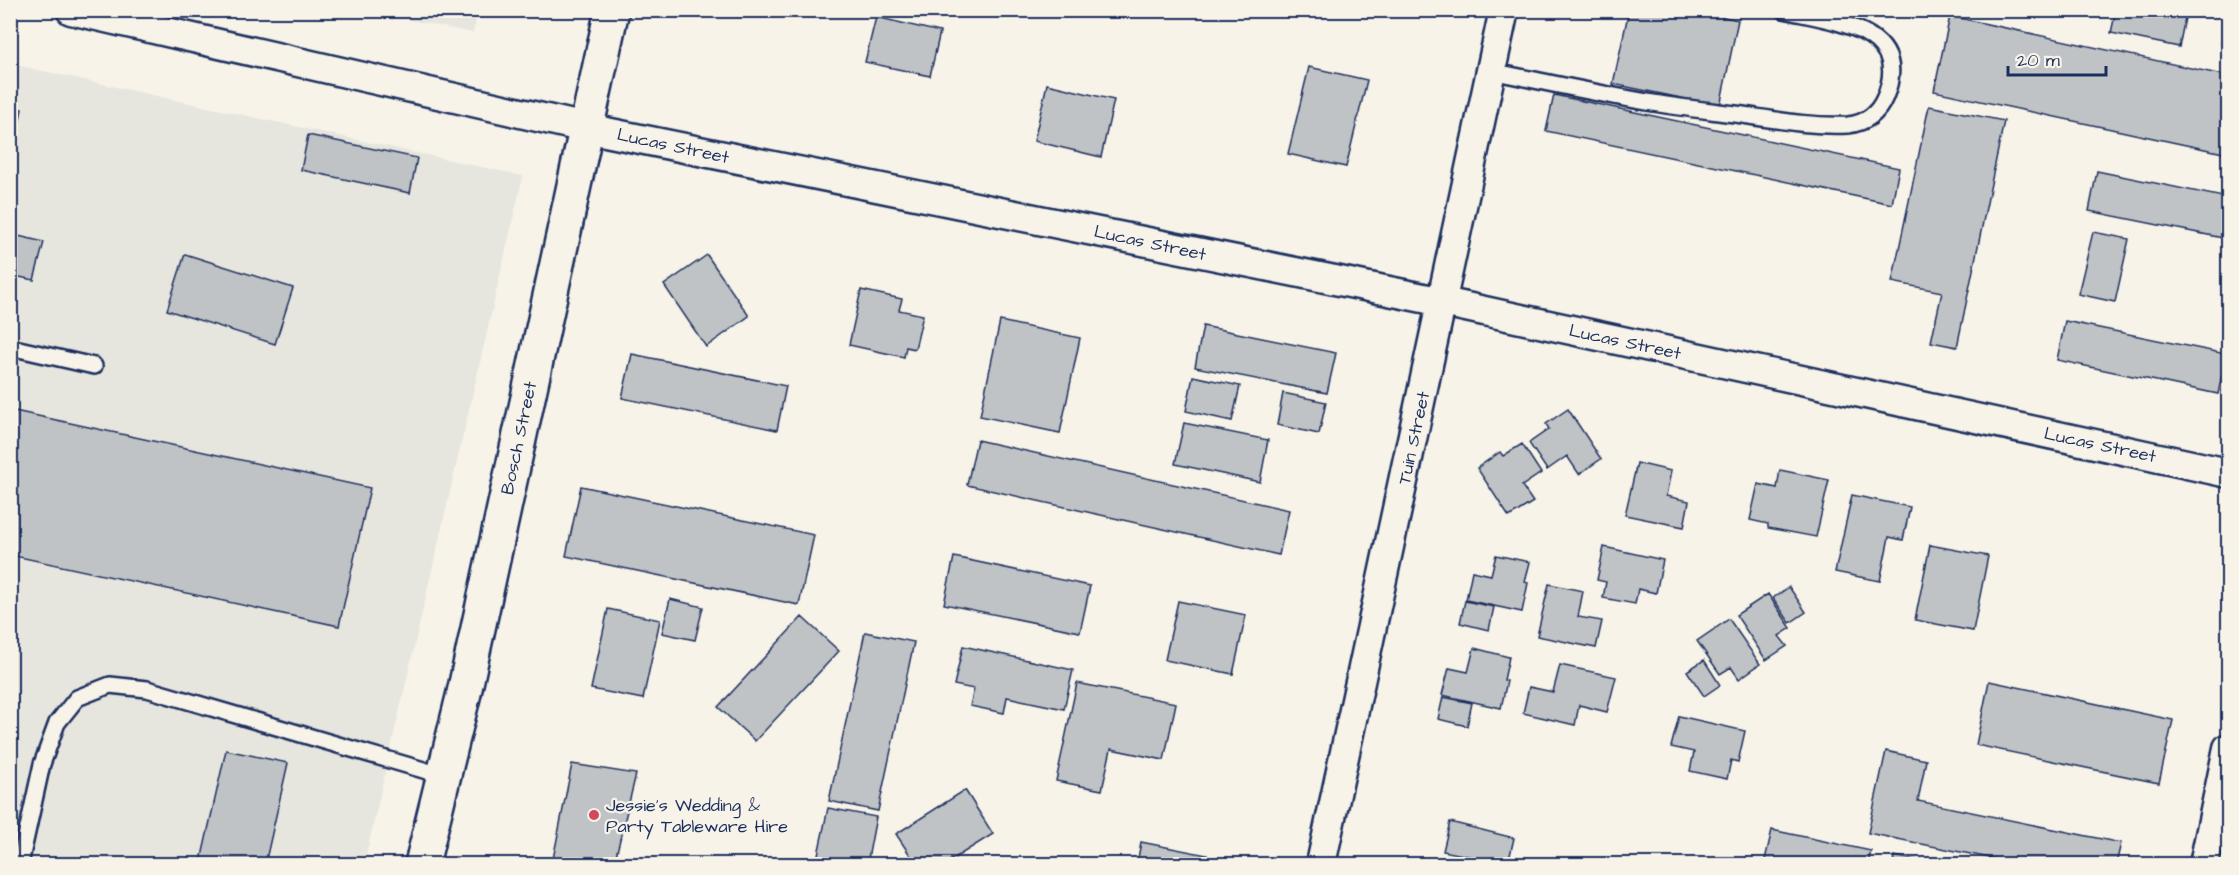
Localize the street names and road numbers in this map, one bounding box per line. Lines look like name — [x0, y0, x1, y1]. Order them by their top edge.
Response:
street label: Lucas Street — [615, 122, 732, 170]
street label: Lucas Street — [1092, 219, 1209, 267]
street label: Lucas Street — [1567, 318, 1684, 366]
street label: Bosch Street — [495, 378, 543, 497]
street label: Tuin Street — [1392, 388, 1436, 487]
street label: Lucas Street — [2042, 421, 2159, 469]

